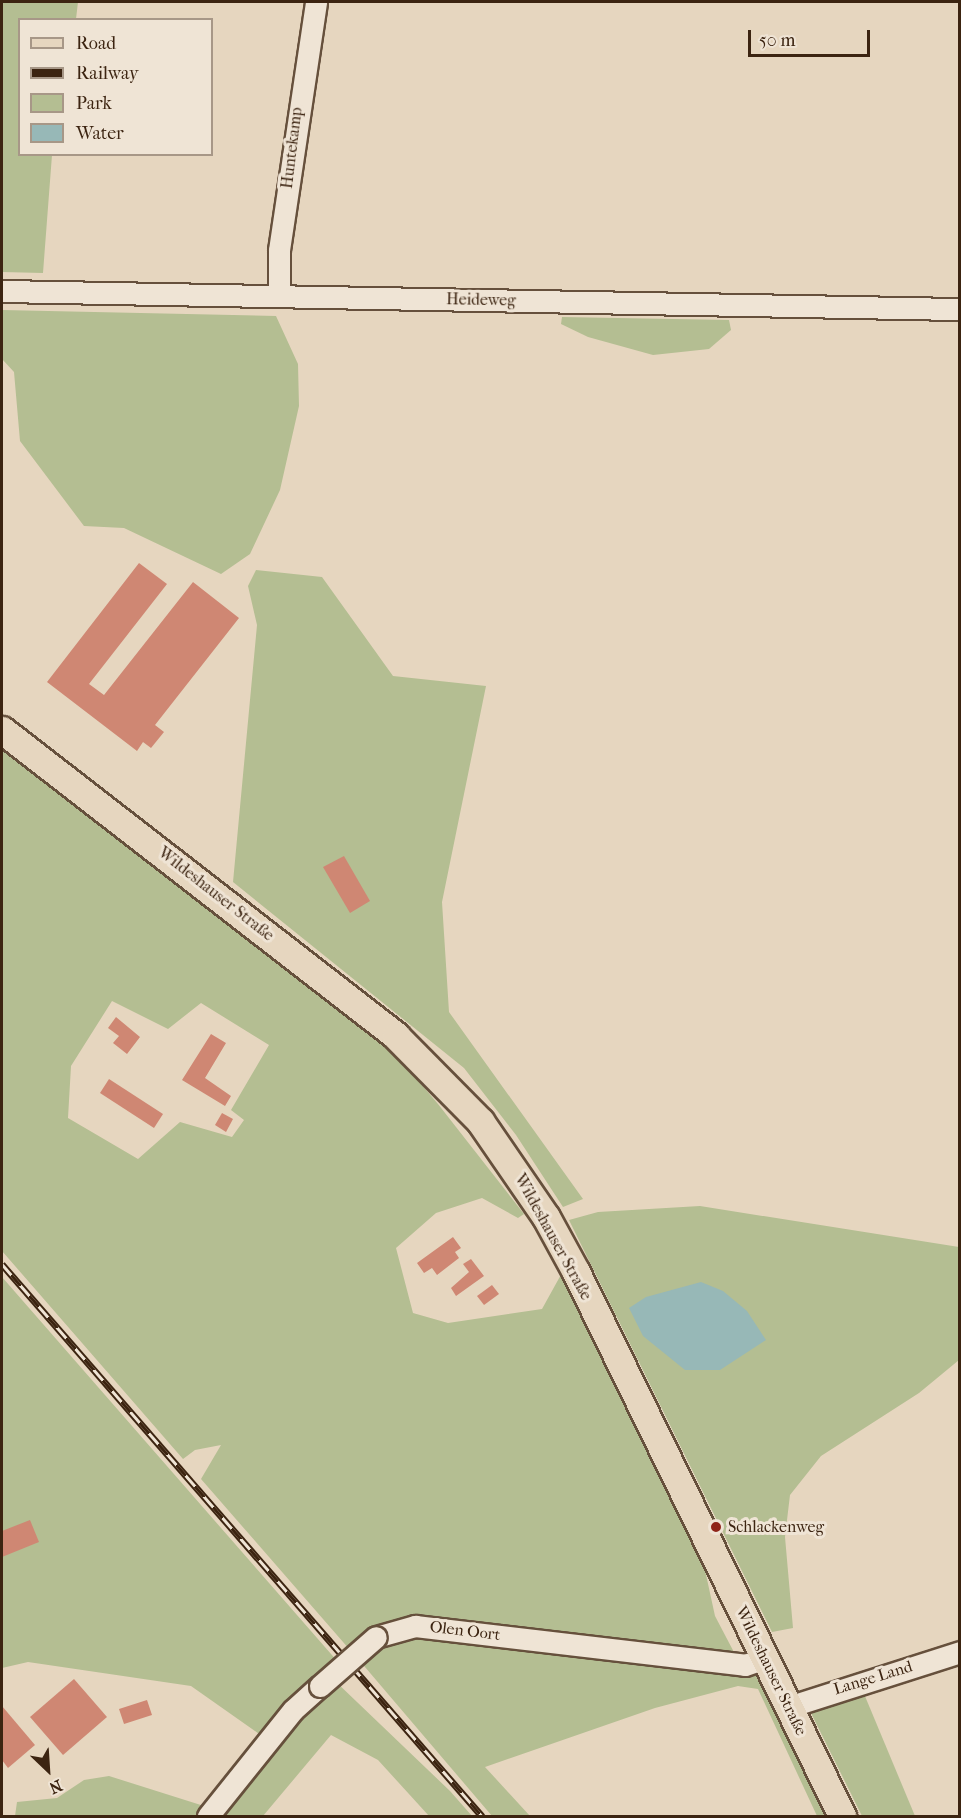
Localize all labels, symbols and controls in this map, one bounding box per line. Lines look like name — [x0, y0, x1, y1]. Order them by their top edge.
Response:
legend — [18, 18, 213, 156]
scale bar — [751, 18, 872, 56]
text: 50 m — [759, 30, 795, 51]
text: Road — [76, 33, 116, 54]
text: Railway — [76, 63, 139, 84]
text: Park — [76, 93, 112, 114]
street label: Huntekamp — [277, 106, 307, 190]
text: Water — [76, 123, 124, 144]
street label: Heideweg — [446, 290, 516, 310]
street label: Wildeshauser Straße — [154, 843, 278, 945]
street label: Wildeshauser Straße — [510, 1170, 596, 1304]
place label: Schlackenweg — [728, 1517, 824, 1537]
marker: Schlackenweg — [709, 1520, 723, 1534]
street label: Wildeshauser Straße — [731, 1603, 811, 1739]
street label: Olen Oort — [429, 1617, 501, 1645]
street label: Lange Land — [831, 1657, 915, 1699]
north arrow — [18, 1740, 78, 1800]
text: N — [46, 1776, 65, 1798]

